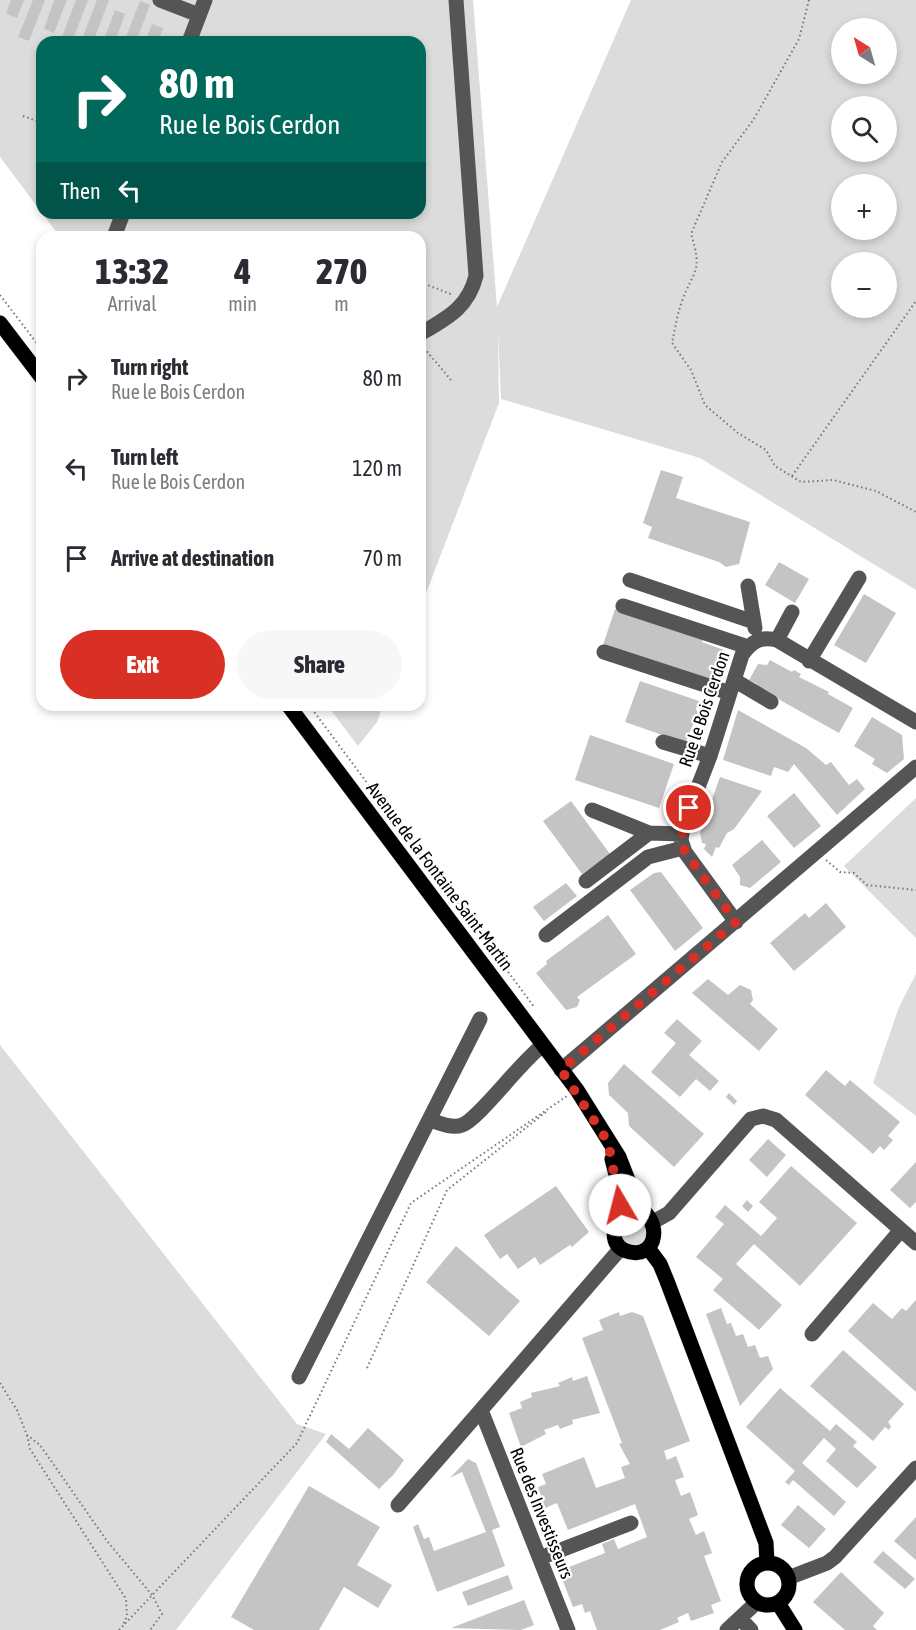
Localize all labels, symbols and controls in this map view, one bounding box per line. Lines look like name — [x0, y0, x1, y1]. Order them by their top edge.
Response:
north arrow — [831, 18, 897, 84]
map controls — [831, 18, 897, 318]
text: 80 m — [159, 59, 234, 107]
icon: right — [60, 60, 138, 138]
button: search — [831, 96, 897, 162]
text: Rue le Bois Cerdon — [159, 109, 340, 140]
icon: left — [113, 174, 146, 207]
button: + — [831, 174, 897, 240]
text: Then — [60, 178, 101, 204]
text: 13:32 — [95, 250, 169, 292]
text: 4 — [234, 250, 251, 292]
text: 270 — [316, 250, 367, 292]
button: − — [831, 252, 897, 318]
text: Arrival — [108, 292, 157, 315]
text: min — [228, 292, 257, 315]
text: m — [334, 292, 349, 315]
text: Turn right — [111, 354, 188, 380]
icon: right — [60, 362, 93, 395]
text: 80 m — [362, 365, 402, 391]
text: Rue le Bois Cerdon — [111, 380, 245, 403]
text: Turn left — [111, 444, 178, 470]
icon: left — [60, 452, 93, 485]
text: 120 m — [352, 455, 402, 481]
text: Rue le Bois Cerdon — [111, 470, 245, 493]
icon: arrive — [60, 542, 93, 575]
text: Arrive at destination — [111, 545, 274, 571]
text: 70 m — [362, 545, 402, 571]
button: Exit — [60, 630, 225, 699]
button: Share — [237, 630, 402, 699]
street label: Rue le Bois Cerdon — [674, 648, 734, 770]
street label: Avenue de la Fontaine Saint-Martin — [362, 778, 518, 974]
pin — [663, 782, 714, 833]
icon: arrive — [672, 791, 705, 824]
position arrow — [588, 1173, 652, 1237]
street label: Rue des Investisseurs — [506, 1444, 578, 1582]

